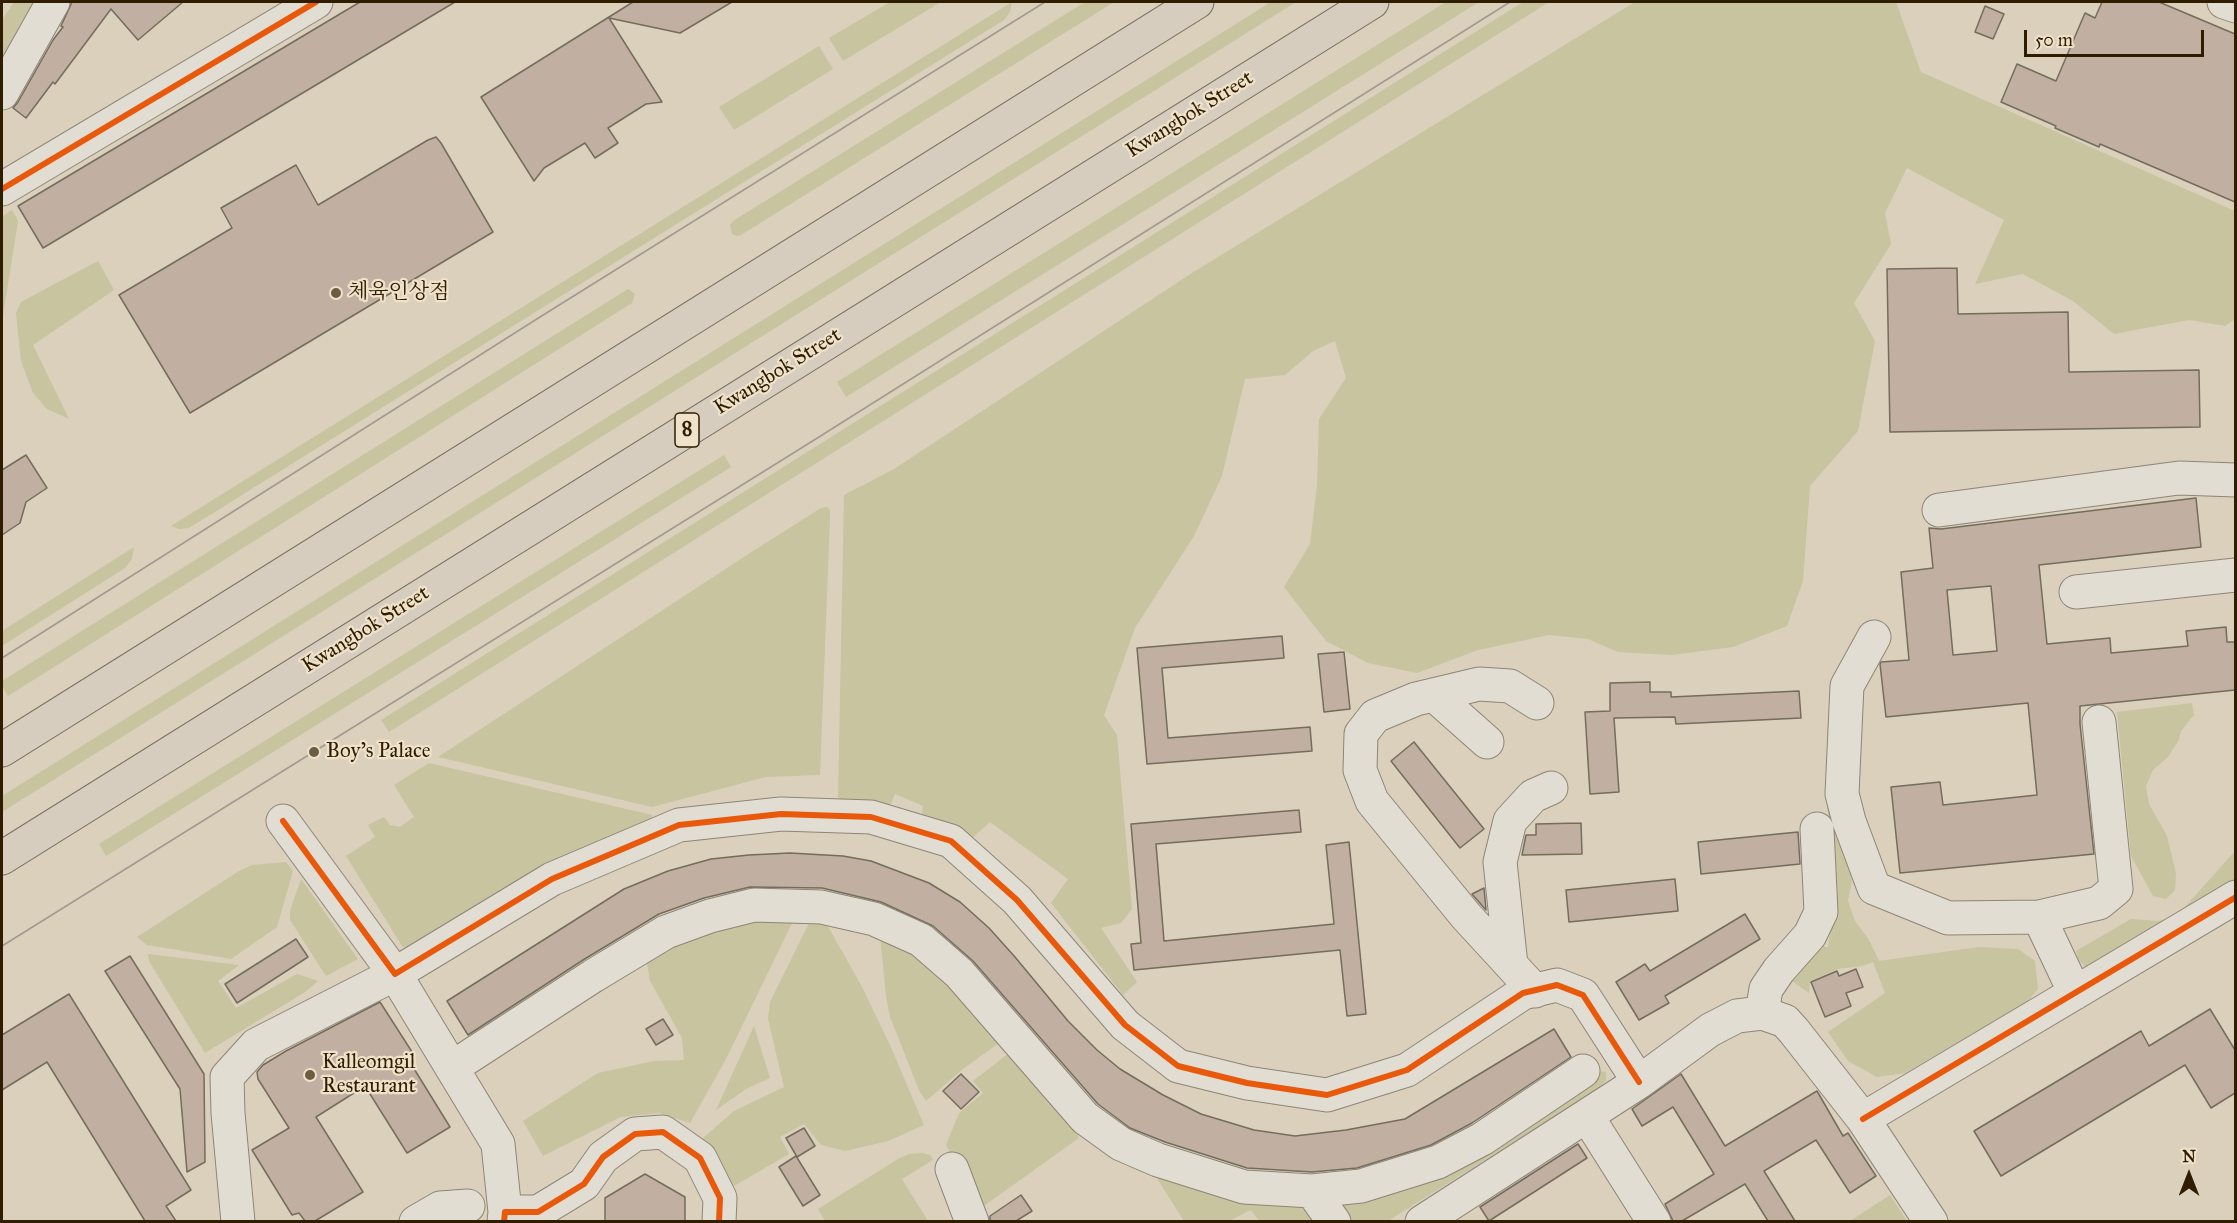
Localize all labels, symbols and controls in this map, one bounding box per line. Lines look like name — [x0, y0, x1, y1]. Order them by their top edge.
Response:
scale bar — [2027, 18, 2207, 56]
text: 50 m — [2035, 29, 2073, 51]
street label: Kwangbok Street — [1122, 66, 1258, 164]
place label: 체육인상점 — [348, 280, 449, 306]
marker: 체육인상점 — [329, 286, 343, 300]
street label: Kwangbok Street — [710, 323, 846, 421]
road number: 8 — [675, 413, 699, 447]
street label: Kwangbok Street — [298, 581, 434, 679]
place label: Boy's Palace — [326, 739, 431, 765]
marker: Boy's Palace — [307, 745, 321, 759]
place label: Kalleomgil Restaurant — [322, 1050, 416, 1100]
marker: Kalleomgil Restaurant — [303, 1068, 317, 1082]
north arrow — [2159, 1145, 2219, 1205]
text: N — [2182, 1147, 2196, 1166]

